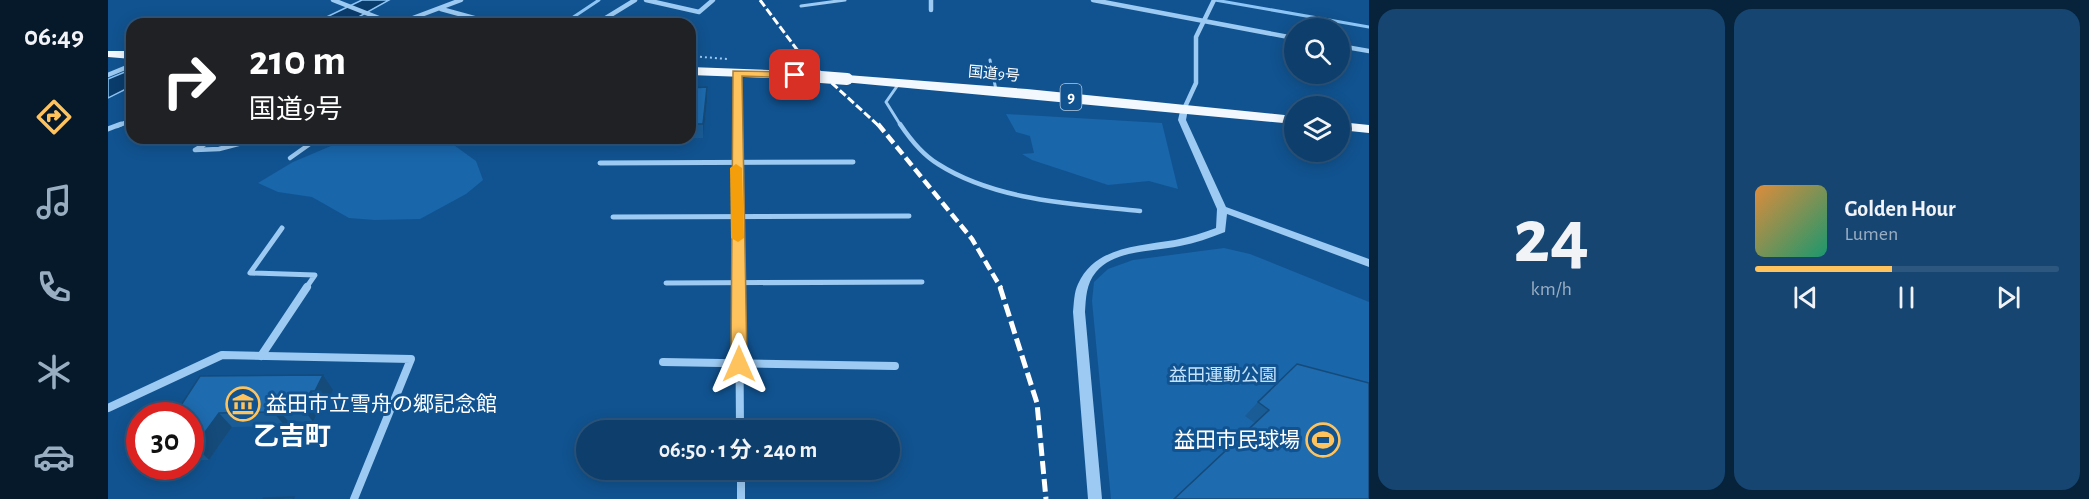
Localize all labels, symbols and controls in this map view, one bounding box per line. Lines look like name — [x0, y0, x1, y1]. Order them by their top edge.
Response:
map controls — [1284, 18, 1350, 162]
button: search — [1284, 18, 1350, 84]
text: 06:49 — [24, 23, 84, 50]
text: 210 m — [249, 40, 346, 82]
icon: right — [150, 42, 228, 120]
pin — [769, 49, 820, 100]
icon: arrive — [778, 58, 811, 91]
street label: 国道9号 — [967, 63, 1021, 84]
road number: 9 — [1060, 84, 1082, 110]
icon: directions — [33, 96, 75, 138]
text: 国道9号 — [249, 96, 343, 123]
button: layers — [1284, 96, 1350, 162]
icon: music — [33, 181, 75, 223]
text: Golden Hour — [1845, 198, 1956, 220]
text: 24 — [1513, 199, 1589, 277]
text: Lumen — [1845, 224, 1898, 244]
icon: phone — [33, 266, 75, 308]
text: km/h — [1531, 279, 1572, 299]
icon: previous — [1789, 281, 1822, 314]
icon: pause — [1890, 281, 1923, 314]
icon: next — [1992, 281, 2025, 314]
position arrow — [707, 332, 771, 396]
icon: climate — [33, 351, 75, 393]
park label: 益田運動公園 — [1169, 365, 1277, 385]
museum icon: 益田市立雪舟の郷記念館 — [225, 386, 261, 422]
place label: 益田市立雪舟の郷記念館 — [266, 393, 497, 415]
speed limit sign: 30 — [126, 402, 204, 480]
district label: 乙吉町 — [253, 422, 331, 450]
sports icon: 益田市民球場 — [1305, 422, 1341, 458]
place label: 益田市民球場 — [1174, 429, 1300, 451]
icon: car — [33, 436, 75, 478]
text: 06:50 · 1 分 · 240 m — [659, 439, 817, 461]

